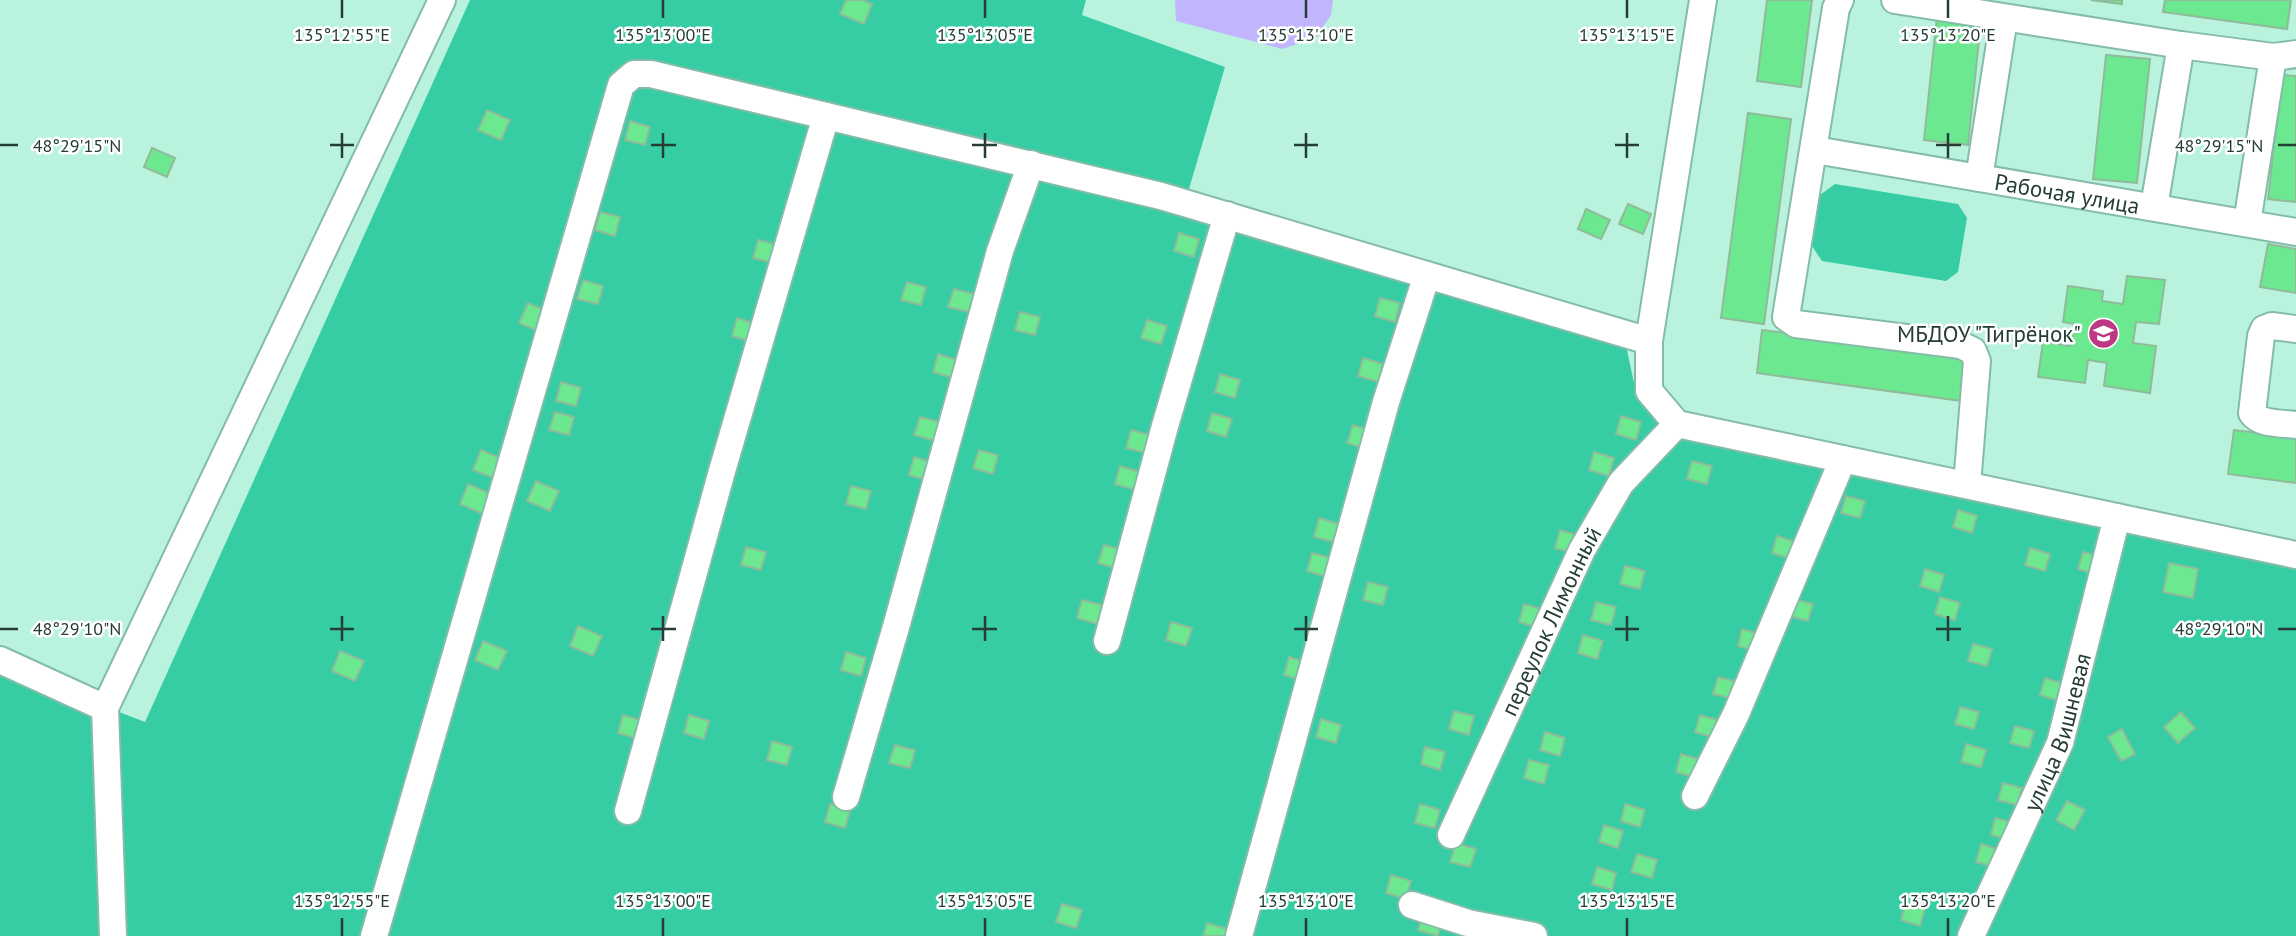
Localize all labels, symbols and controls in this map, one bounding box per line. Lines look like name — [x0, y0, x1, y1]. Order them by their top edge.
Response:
text: 135°12'55"E — [294, 23, 390, 46]
text: 135°13'00"E — [615, 23, 711, 46]
text: 135°13'05"E — [937, 23, 1033, 46]
text: 135°13'10"E — [1258, 23, 1354, 46]
text: 135°13'15"E — [1579, 23, 1675, 46]
text: 135°13'20"E — [1900, 23, 1996, 46]
text: 48°29'15"N — [33, 134, 121, 157]
text: 48°29'15"N — [2175, 134, 2263, 157]
street label: Рабочая улица — [1993, 166, 2142, 220]
school or university icon: МБДОУ "Тигрёнок" — [2087, 316, 2121, 350]
place label: МБДОУ "Тигрёнок" — [1897, 319, 2081, 348]
street label: переулок Лимонный — [1493, 521, 1607, 720]
text: 48°29'10"N — [33, 617, 121, 640]
text: 48°29'10"N — [2175, 617, 2263, 640]
street label: улица Вишневая — [2016, 650, 2097, 816]
text: 135°12'55"E — [294, 889, 390, 912]
text: 135°13'00"E — [615, 889, 711, 912]
text: 135°13'05"E — [937, 889, 1033, 912]
text: 135°13'10"E — [1258, 889, 1354, 912]
text: 135°13'15"E — [1579, 889, 1675, 912]
text: 135°13'20"E — [1900, 889, 1996, 912]

